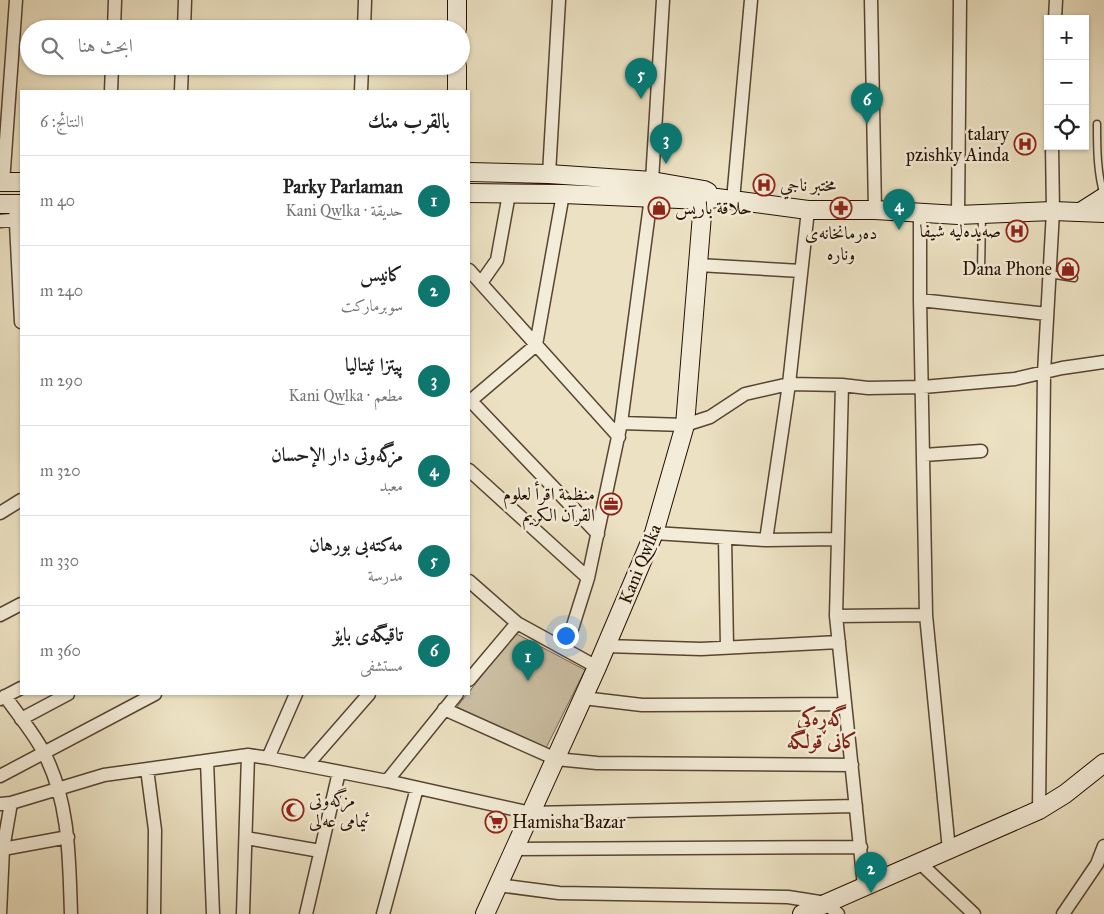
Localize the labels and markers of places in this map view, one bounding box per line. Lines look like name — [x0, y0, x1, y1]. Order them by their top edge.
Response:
pin: 5 — [625, 58, 657, 99]
pin: 6 — [851, 83, 883, 124]
pin: 3 — [650, 123, 682, 164]
place label: talary pzishky Ainda — [905, 123, 1010, 166]
hospital icon: talary pzishky Ainda — [1013, 132, 1037, 156]
hospital icon: مختبر ناجي — [752, 173, 776, 197]
place label: مختبر ناجي — [780, 174, 836, 200]
pin: 4 — [883, 189, 915, 230]
shop icon: حلاقة باریس — [647, 196, 671, 220]
pharmacy icon: دەرمانخانەی ونارە — [829, 196, 853, 220]
place label: حلاقة باریس — [675, 197, 752, 220]
hospital icon: صەیدەلیە شیفا — [1005, 219, 1029, 243]
place label: صەیدەلیە شیفا — [919, 220, 1001, 242]
place label: دەرمانخانەی ونارە — [805, 222, 877, 265]
shop icon: Dana Phone — [1056, 257, 1080, 281]
place label: Dana Phone — [962, 258, 1052, 280]
place label: منظمة اقرأ لعلوم القرآن الكريم — [503, 481, 595, 531]
office icon: منظمة اقرأ لعلوم القرآن الكريم — [599, 492, 623, 516]
pin: 1 — [512, 640, 544, 681]
place label: مزگەوتی ئیمامی عەلی — [309, 787, 370, 832]
mosque icon: مزگەوتی ئیمامی عەلی — [281, 798, 305, 822]
supermarket icon: Hamisha Bazar — [484, 810, 508, 834]
place label: Hamisha Bazar — [512, 811, 626, 833]
pin: 2 — [855, 852, 887, 893]

